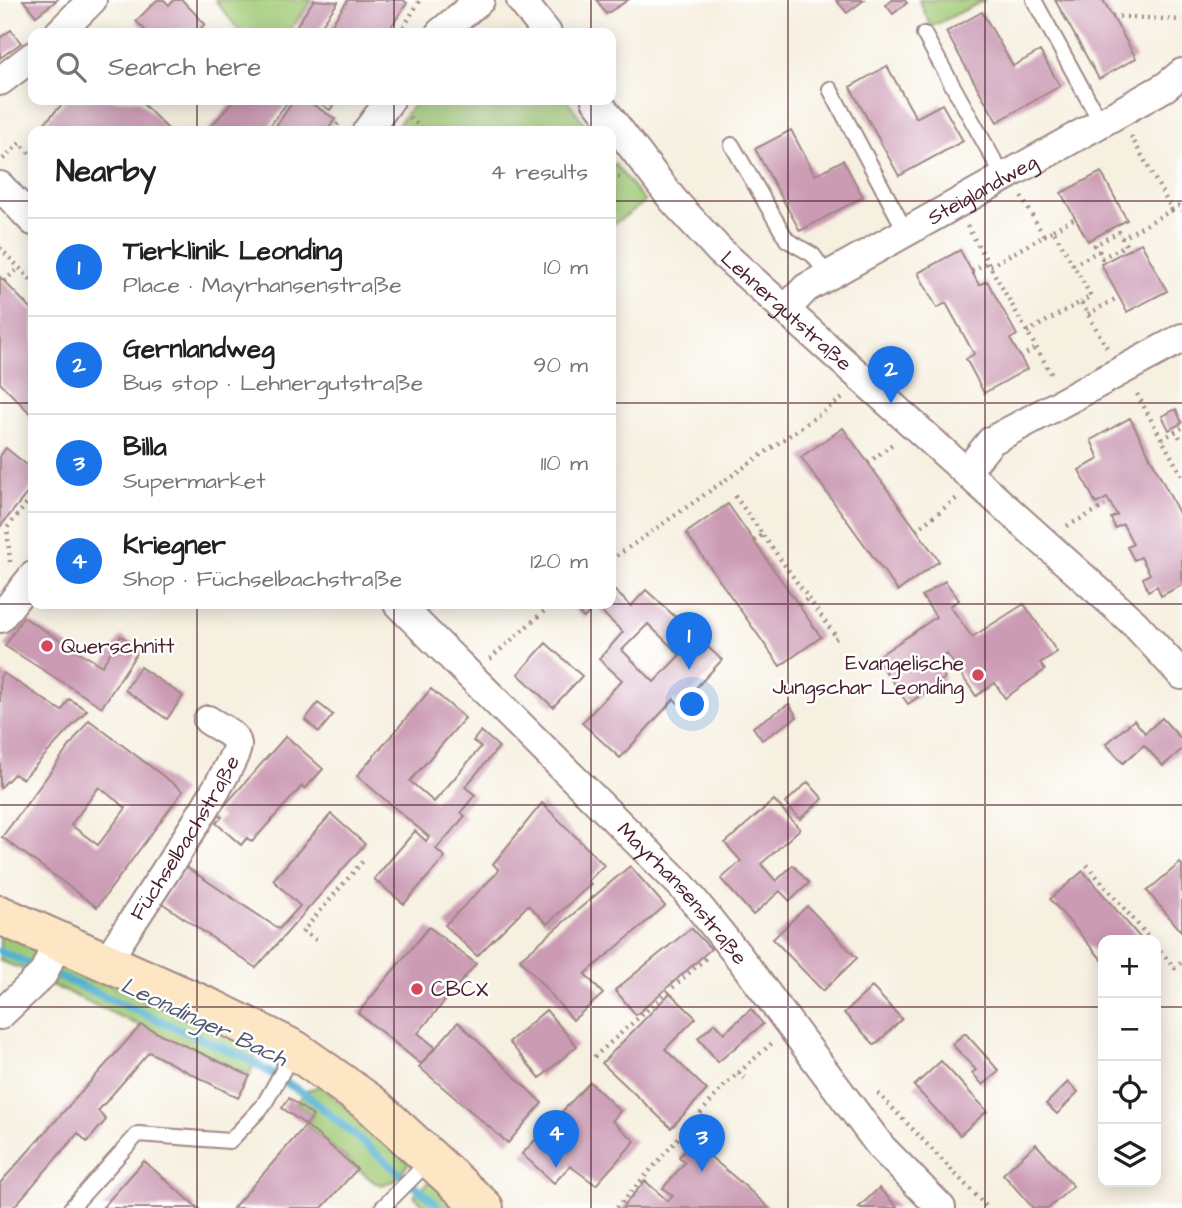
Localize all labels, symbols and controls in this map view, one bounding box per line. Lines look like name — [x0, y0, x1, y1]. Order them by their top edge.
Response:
search box — [28, 28, 616, 105]
icon: search — [52, 48, 90, 86]
text: Search here — [108, 49, 261, 85]
street label: Steiglandweg — [922, 147, 1044, 232]
text: Nearby — [56, 151, 156, 193]
text: 4 results — [490, 156, 588, 188]
text: Tierklinik Leonding — [123, 233, 342, 269]
street label: Lehnergutstraße — [715, 244, 859, 377]
text: 1 — [78, 251, 80, 283]
text: 10 m — [543, 251, 588, 283]
text: Place · Mayrhansenstraße — [123, 269, 402, 301]
text: Gernlandweg — [123, 331, 275, 367]
pin: 2 — [868, 346, 914, 404]
text: 2 — [72, 349, 86, 381]
text: 90 m — [533, 349, 588, 381]
text: Bus stop · Lehnergutstraße — [123, 367, 423, 399]
text: Billa — [123, 429, 167, 465]
text: 3 — [73, 447, 85, 479]
text: 110 m — [540, 447, 588, 479]
text: Supermarket — [123, 465, 266, 497]
text: Kriegner — [123, 527, 226, 563]
text: 4 — [71, 545, 87, 577]
text: 120 m — [530, 545, 588, 577]
text: Shop · Füchselbachstraße — [123, 563, 402, 595]
pin: 1 — [666, 612, 712, 670]
place label: Querschnitt — [61, 632, 175, 661]
marker: Querschnitt — [39, 638, 55, 654]
place label: Evangelische Jungschar Leonding — [772, 649, 964, 704]
marker: Evangelische Jungschar Leonding — [970, 667, 986, 683]
your location — [675, 687, 709, 721]
street label: Füchselbachstraße — [123, 751, 246, 926]
street label: Mayrhansenstraße — [611, 815, 754, 971]
map controls — [1098, 935, 1161, 1187]
button: + — [1098, 935, 1161, 998]
water label: Leondinger Bach — [115, 970, 294, 1076]
place label: CBCX — [431, 975, 489, 1004]
marker: CBCX — [409, 981, 425, 997]
button: − — [1098, 998, 1161, 1061]
button: locate — [1098, 1061, 1161, 1124]
pin: 4 — [533, 1110, 579, 1168]
pin: 3 — [679, 1114, 725, 1172]
button: layers — [1098, 1124, 1161, 1187]

